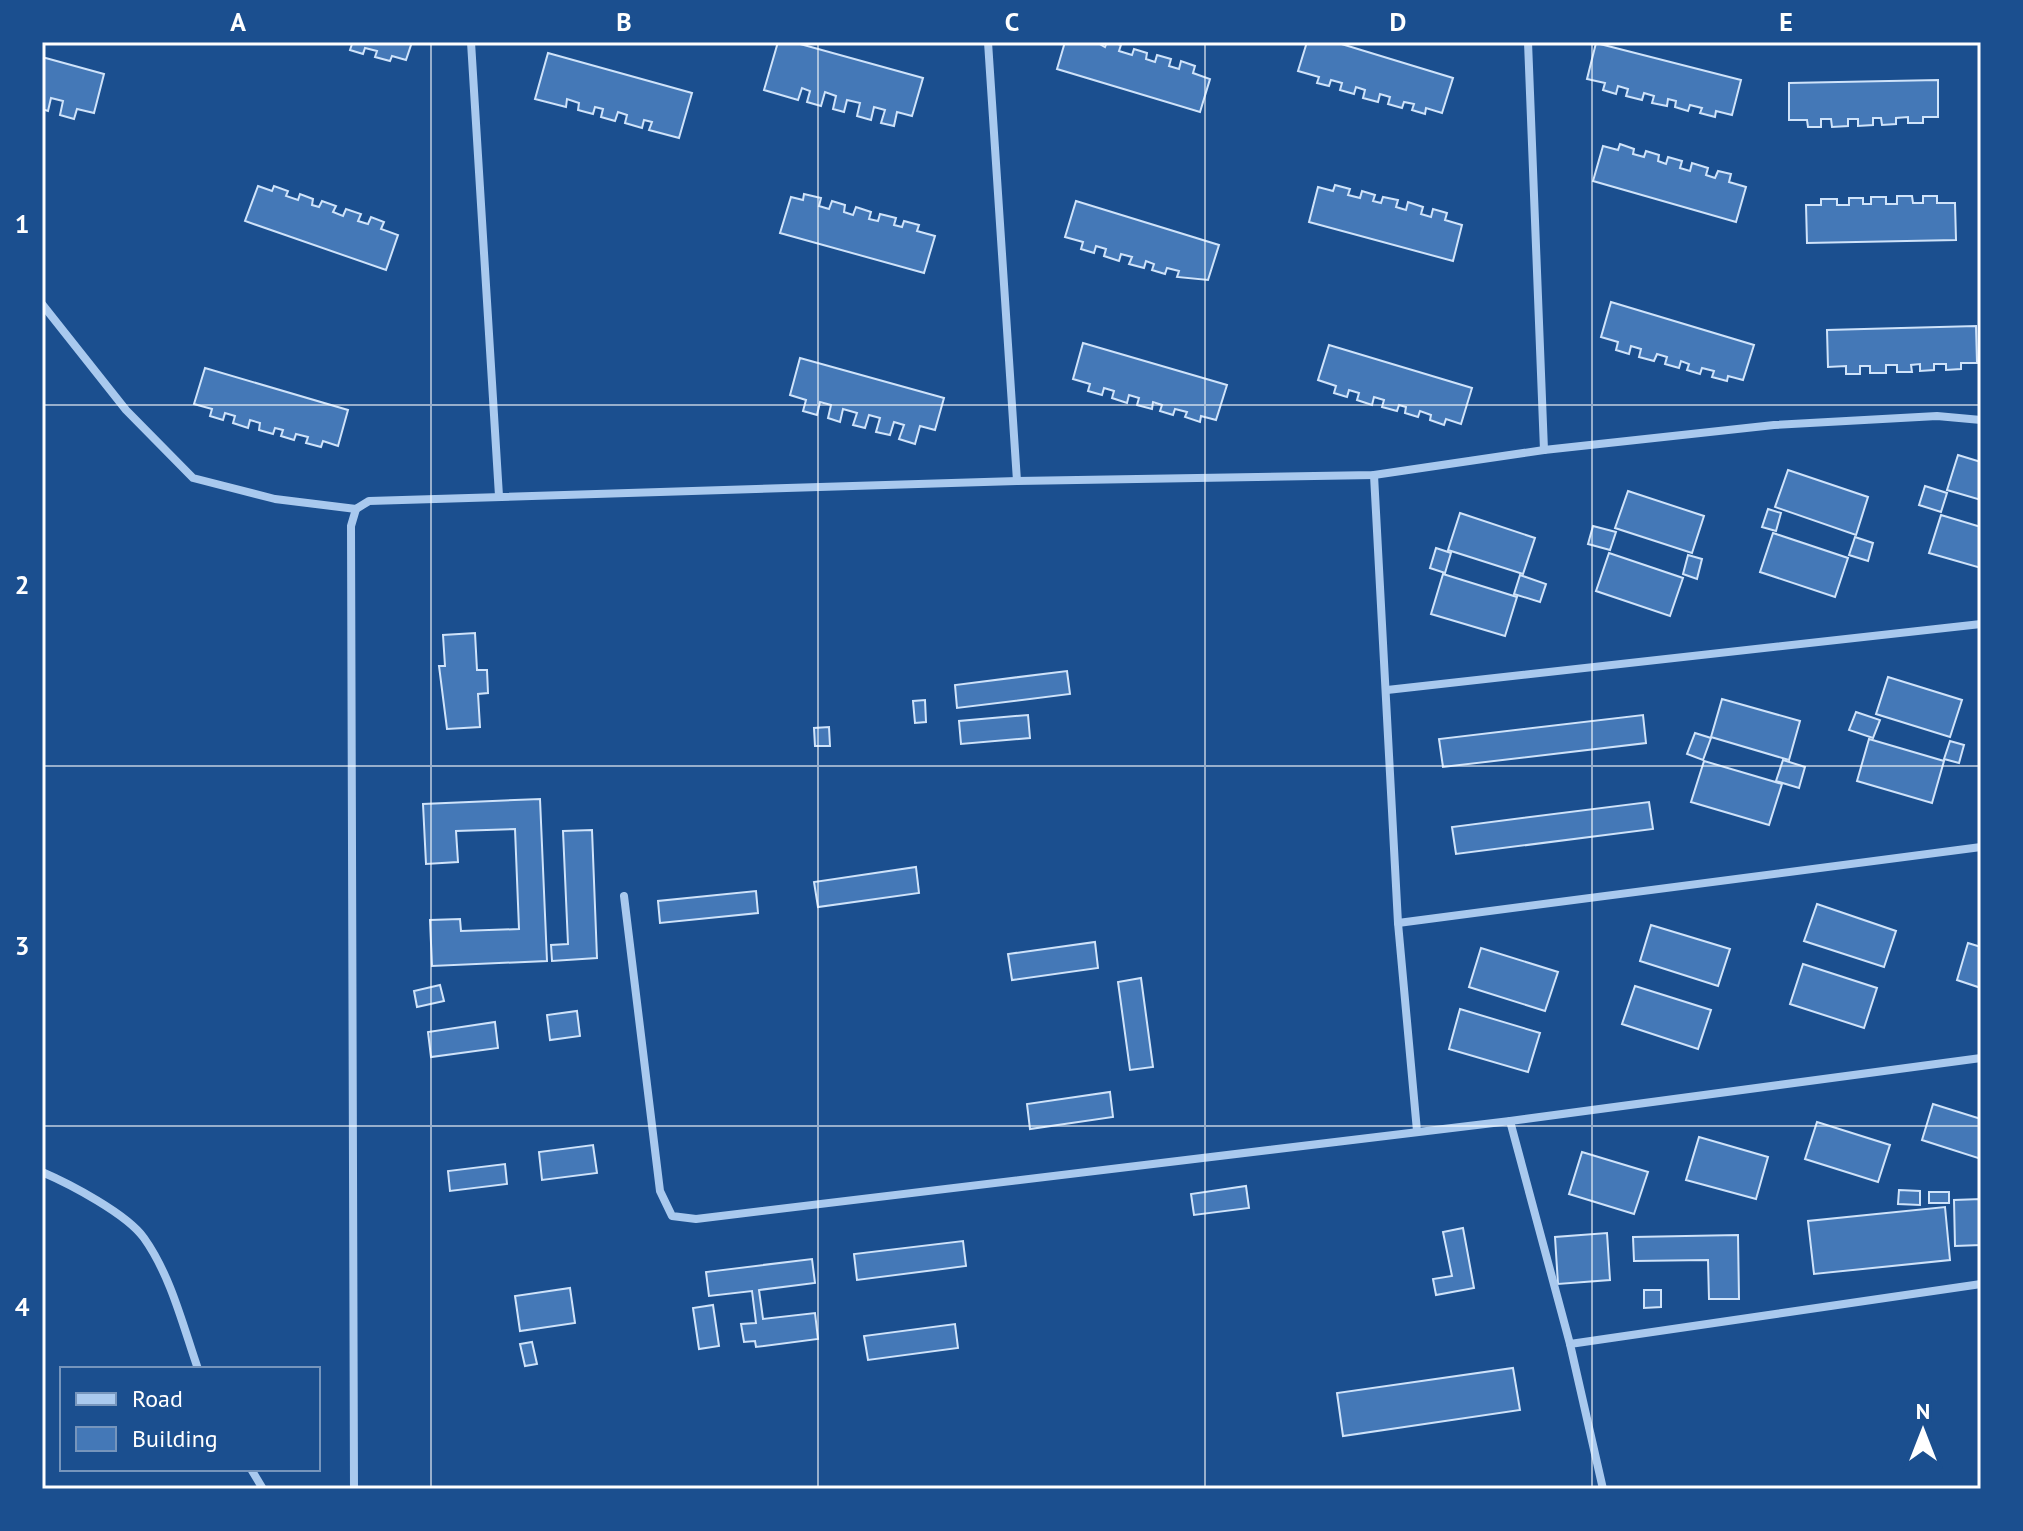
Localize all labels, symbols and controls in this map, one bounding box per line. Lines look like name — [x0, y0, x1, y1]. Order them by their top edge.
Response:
text: A — [230, 5, 246, 38]
text: B — [616, 5, 632, 38]
text: C — [1005, 5, 1019, 38]
text: D — [1390, 5, 1406, 38]
text: E — [1779, 5, 1793, 38]
text: 1 — [15, 207, 29, 240]
text: 2 — [15, 568, 29, 601]
text: 3 — [15, 929, 29, 962]
text: 4 — [15, 1290, 30, 1323]
legend — [60, 1367, 320, 1471]
text: Road — [132, 1383, 183, 1414]
north arrow — [1883, 1391, 1963, 1471]
text: N — [1916, 1397, 1930, 1425]
text: Building — [132, 1423, 218, 1454]

